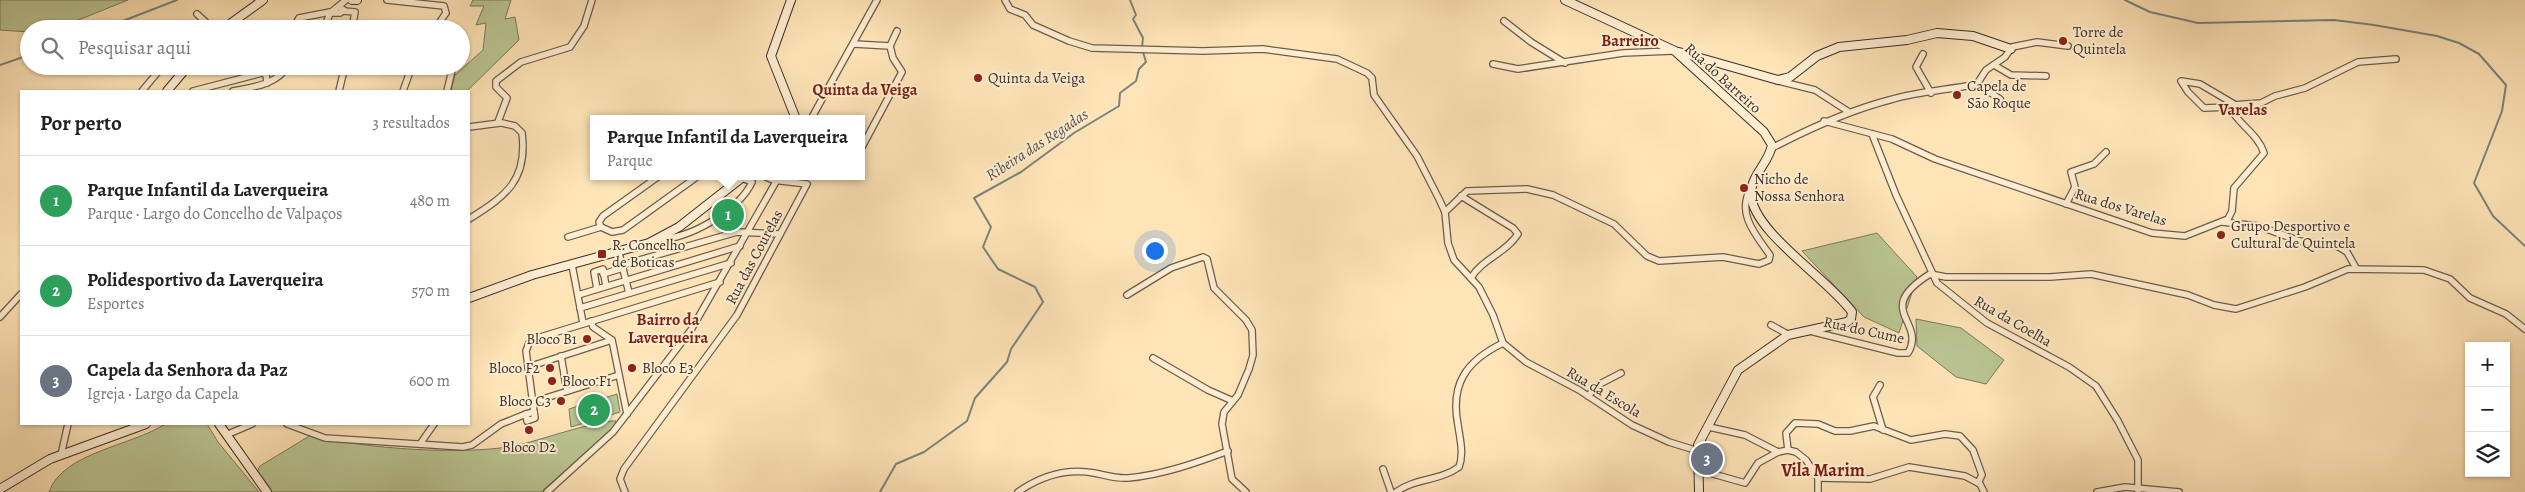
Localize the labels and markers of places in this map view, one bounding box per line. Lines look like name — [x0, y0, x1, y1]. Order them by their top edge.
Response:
place label: Torre de Quintela — [2073, 22, 2126, 59]
marker: Torre de Quintela — [2057, 35, 2069, 47]
place label: Quinta da Veiga — [988, 68, 1085, 88]
marker: Quinta da Veiga — [972, 72, 984, 84]
place label: Capela de São Roque — [1967, 76, 2031, 113]
marker: Capela de São Roque — [1951, 89, 1963, 101]
place label: Nicho de Nossa Senhora — [1754, 169, 1845, 206]
marker: Nicho de Nossa Senhora — [1738, 182, 1750, 194]
pin: 1 — [712, 196, 744, 234]
place label: Grupo Desportivo e Cultural de Quintela — [2231, 216, 2356, 253]
marker: Grupo Desportivo e Cultural de Quintela — [2215, 229, 2227, 241]
place label: R. Concelho de Boticas — [612, 235, 685, 272]
marker: R. Concelho de Boticas — [596, 248, 608, 260]
place label: Bloco B1 — [526, 329, 577, 349]
marker: Bloco B1 — [581, 333, 593, 345]
place label: Bloco F2 — [489, 358, 540, 378]
place label: Bloco E3 — [642, 358, 694, 378]
marker: Bloco F2 — [544, 362, 556, 374]
marker: Bloco E3 — [626, 362, 638, 374]
place label: Bloco F1 — [562, 371, 611, 391]
marker: Bloco F1 — [546, 375, 558, 387]
place label: Bloco C3 — [499, 391, 551, 411]
pin: 2 — [578, 391, 610, 429]
marker: Bloco C3 — [555, 395, 567, 407]
marker: Bloco D2 — [523, 424, 535, 436]
place label: Bloco D2 — [502, 437, 556, 457]
pin: 3 — [1691, 440, 1723, 478]

